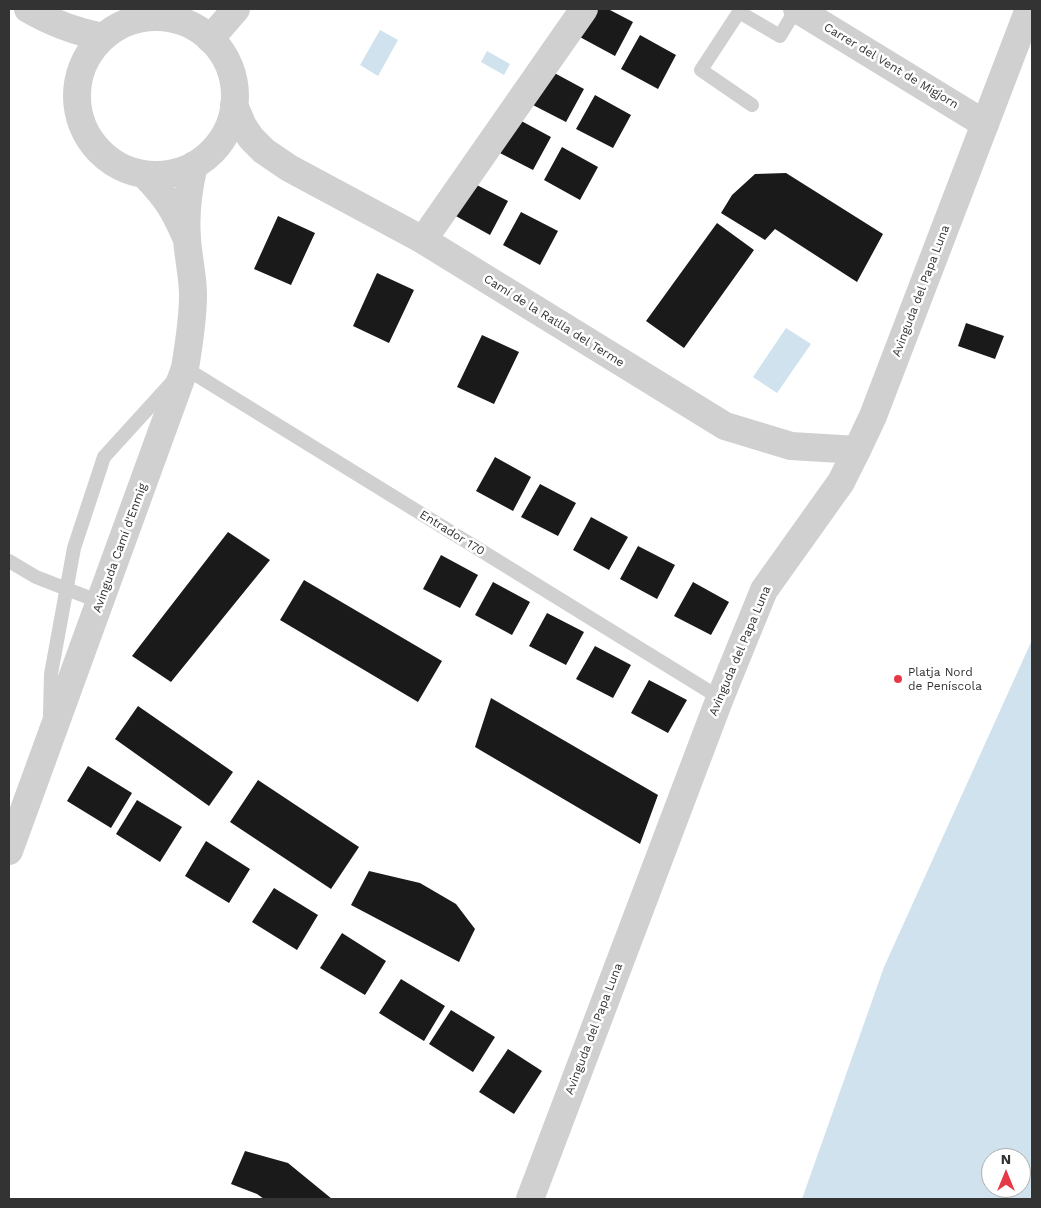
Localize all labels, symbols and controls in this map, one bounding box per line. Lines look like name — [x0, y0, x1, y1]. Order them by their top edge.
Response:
street label: Carrer del Vent de Migjorn — [821, 20, 961, 112]
street label: Avinguda del Papa Luna — [889, 223, 953, 359]
street label: Camí de la Ratlla del Terme — [481, 272, 627, 370]
street label: Avinguda Camí d'Enmig — [90, 481, 150, 615]
street label: Entrador 170 — [417, 507, 487, 559]
street label: Avinguda del Papa Luna — [706, 584, 774, 718]
place label: Platja Nord de Peníscola — [908, 665, 982, 693]
marker: Platja Nord de Peníscola — [892, 673, 904, 685]
street label: Avinguda del Papa Luna — [562, 961, 626, 1097]
north arrow — [981, 1148, 1031, 1198]
text: N — [1001, 1151, 1011, 1167]

